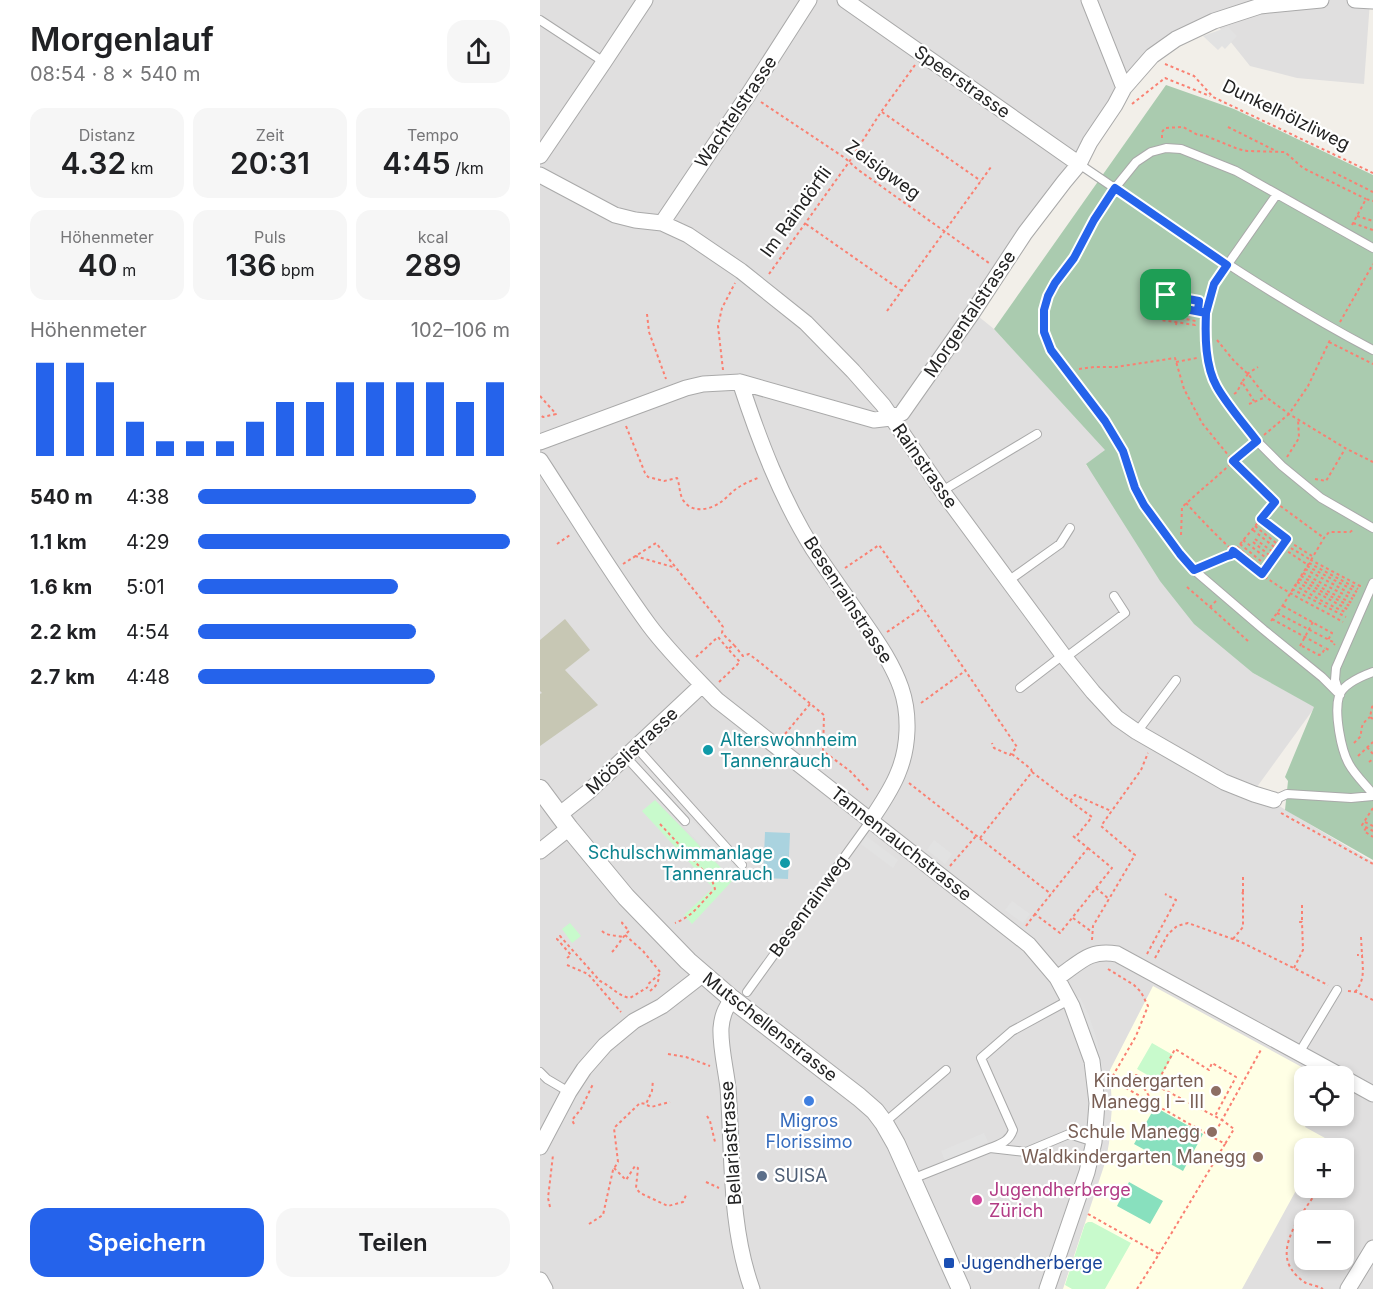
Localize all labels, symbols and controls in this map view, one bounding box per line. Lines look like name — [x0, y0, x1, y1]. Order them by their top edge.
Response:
text: Morgenlauf — [30, 19, 214, 59]
button: share — [447, 20, 510, 83]
street label: Speerstrasse — [910, 41, 1014, 122]
street label: Wachtelstrasse — [690, 52, 781, 172]
text: 08:54 · 8 × 540 m — [30, 62, 201, 86]
street label: Dunkelhölzliweg — [1219, 75, 1353, 154]
text: Distanz — [79, 125, 135, 145]
text: Zeit — [256, 125, 284, 145]
text: Tempo — [407, 125, 459, 145]
street label: Zeisigweg — [842, 136, 925, 204]
text: 4.32 — [61, 145, 126, 181]
text: 20:31 — [230, 145, 310, 181]
text: 4:45 — [382, 145, 451, 181]
text: km — [126, 158, 153, 178]
text: /km — [451, 158, 484, 178]
street label: Im Raindörfli — [756, 162, 835, 261]
text: Höhenmeter — [60, 227, 154, 247]
text: Puls — [254, 227, 286, 247]
text: kcal — [418, 227, 448, 247]
text: 40 — [78, 247, 118, 283]
text: 136 — [225, 247, 276, 283]
text: 289 — [404, 247, 462, 283]
street label: Morgentalstrasse — [920, 247, 1020, 381]
text: m — [118, 260, 136, 280]
text: bpm — [276, 260, 315, 280]
pin — [1140, 269, 1191, 320]
icon: arrive — [1149, 278, 1182, 311]
text: Höhenmeter — [30, 318, 147, 342]
text: 102–106 m — [411, 318, 510, 342]
street label: Rainstrasse — [889, 419, 962, 512]
text: 540 m — [30, 485, 93, 509]
text: 4:38 — [126, 485, 169, 509]
text: 1.1 km — [30, 530, 87, 554]
text: 4:29 — [126, 530, 169, 554]
street label: Besenrainstrasse — [800, 533, 897, 667]
text: 1.6 km — [30, 575, 92, 599]
text: 5:01 — [126, 575, 165, 599]
text: 2.2 km — [30, 620, 96, 644]
text: 4:54 — [126, 620, 170, 644]
text: 2.7 km — [30, 665, 95, 689]
text: 4:48 — [126, 665, 170, 689]
street label: Mööslistrasse — [581, 703, 682, 798]
place label: Alterswohnheim Tannenrauch — [720, 729, 857, 771]
marker: Alterswohnheim Tannenrauch — [701, 743, 715, 757]
street label: Tannenrauchstrasse — [827, 782, 976, 905]
place label: Schulschwimmanlage Tannenrauch — [588, 842, 773, 884]
street label: Besenrainweg — [765, 851, 853, 961]
marker: Schulschwimmanlage Tannenrauch — [778, 856, 792, 870]
street label: Mutschellenstrasse — [699, 967, 842, 1086]
map controls — [1294, 1066, 1354, 1270]
button: locate — [1294, 1066, 1354, 1126]
place label: Kindergarten Manegg I – III — [1091, 1070, 1204, 1112]
street label: Bellariastrasse — [716, 1080, 745, 1206]
marker: Kindergarten Manegg I – III — [1209, 1084, 1223, 1098]
marker: Migros Florissimo — [802, 1094, 816, 1108]
place label: Migros Florissimo — [765, 1110, 853, 1152]
place label: Schule Manegg — [1067, 1121, 1200, 1142]
marker: Schule Manegg — [1205, 1125, 1219, 1139]
button: + — [1294, 1138, 1354, 1198]
place label: Waldkindergarten Manegg — [1021, 1146, 1246, 1167]
marker: Waldkindergarten Manegg — [1251, 1150, 1265, 1164]
place label: SUISA — [774, 1165, 828, 1186]
marker: SUISA — [755, 1169, 769, 1183]
place label: Jugendherberge Zürich — [989, 1179, 1131, 1221]
marker: Jugendherberge Zürich — [970, 1193, 984, 1207]
button: Speichern — [30, 1208, 264, 1277]
button: Teilen — [276, 1208, 510, 1277]
button: − — [1294, 1210, 1354, 1270]
place label: Jugendherberge — [961, 1252, 1103, 1273]
marker: Jugendherberge — [942, 1256, 956, 1270]

